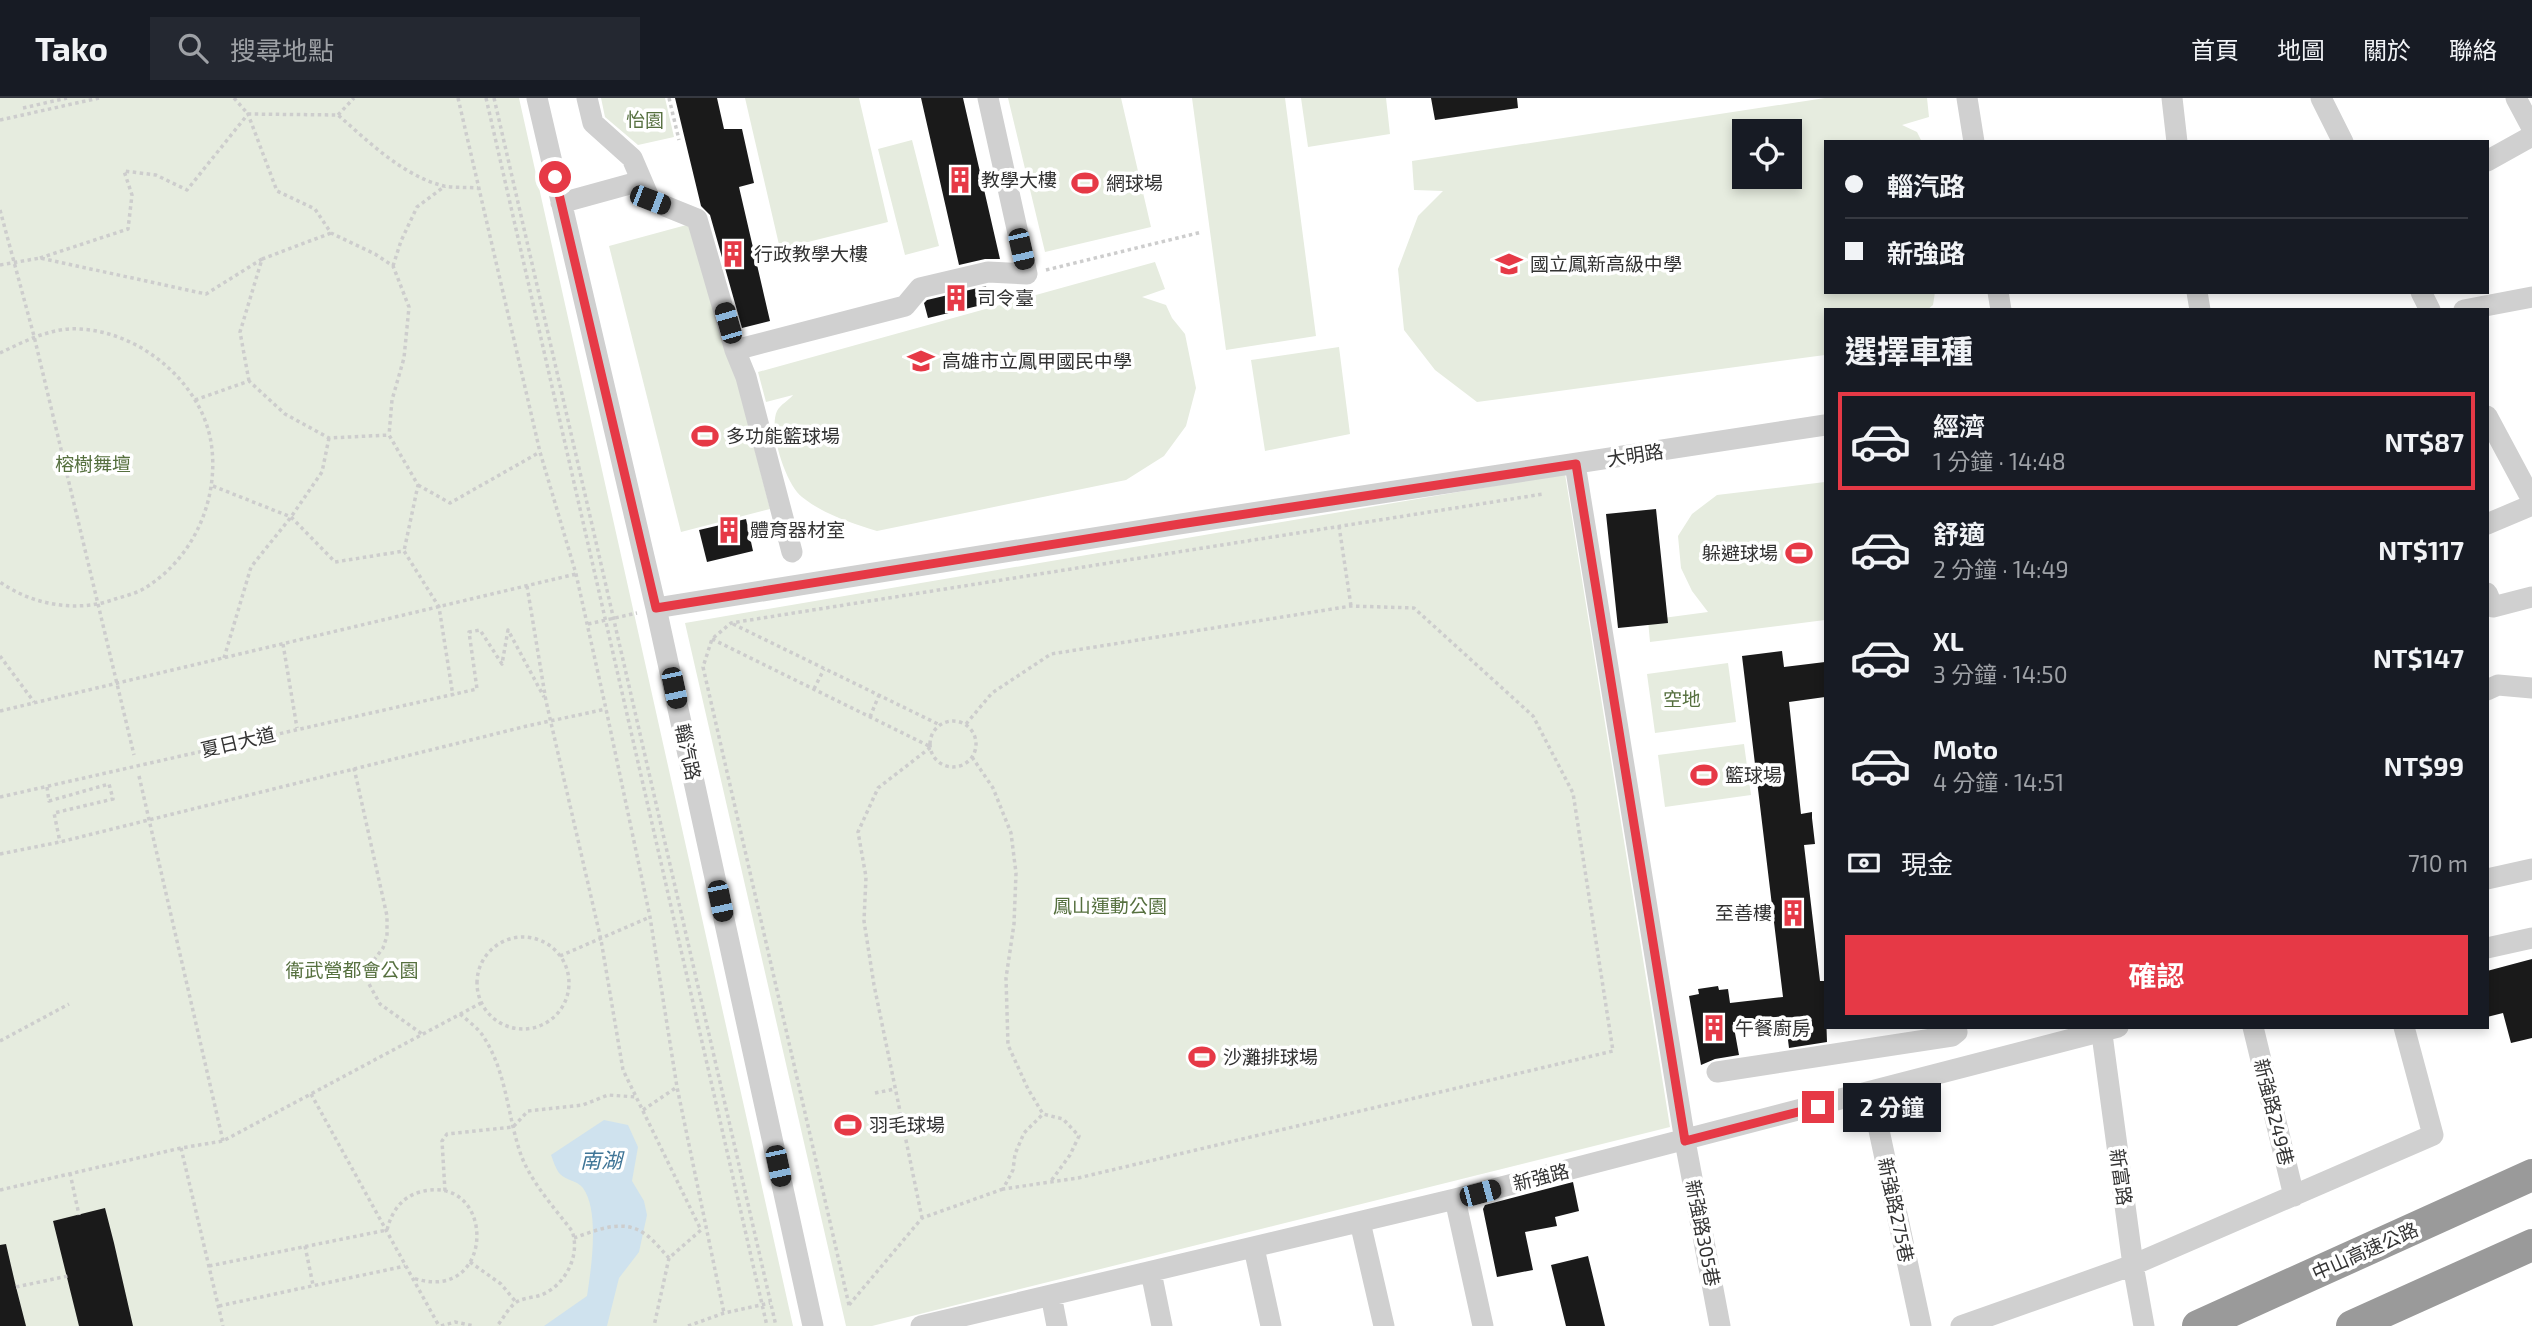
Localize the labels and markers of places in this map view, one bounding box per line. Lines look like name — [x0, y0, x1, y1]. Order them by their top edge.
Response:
building icon: 教學大樓 — [945, 165, 975, 195]
place label: 教學大樓 — [981, 168, 1057, 191]
sports icon: 網球場 — [1070, 168, 1100, 198]
place label: 網球場 — [1106, 171, 1163, 194]
building icon: 行政教學大樓 — [718, 239, 748, 269]
place label: 行政教學大樓 — [754, 242, 868, 265]
school or university icon: 國立鳳新高級中學 — [1494, 249, 1524, 279]
place label: 國立鳳新高級中學 — [1530, 252, 1682, 275]
building icon: 司令臺 — [941, 283, 971, 313]
place label: 司令臺 — [977, 286, 1034, 309]
school or university icon: 高雄市立鳳甲國民中學 — [906, 346, 936, 376]
place label: 高雄市立鳳甲國民中學 — [942, 349, 1132, 372]
sports icon: 多功能籃球場 — [690, 421, 720, 451]
place label: 多功能籃球場 — [726, 424, 840, 447]
building icon: 體育器材室 — [714, 515, 744, 545]
place label: 體育器材室 — [750, 518, 845, 541]
sports icon: 躲避球場 — [1784, 538, 1814, 568]
place label: 躲避球場 — [1702, 541, 1778, 564]
sports icon: 籃球場 — [1689, 760, 1719, 790]
place label: 籃球場 — [1725, 763, 1782, 786]
building icon: 至善樓 — [1778, 898, 1808, 928]
place label: 至善樓 — [1715, 901, 1772, 924]
building icon: 午餐廚房 — [1699, 1013, 1729, 1043]
place label: 午餐廚房 — [1735, 1016, 1811, 1039]
sports icon: 沙灘排球場 — [1187, 1042, 1217, 1072]
place label: 沙灘排球場 — [1223, 1045, 1318, 1068]
sports icon: 羽毛球場 — [833, 1110, 863, 1140]
place label: 羽毛球場 — [869, 1113, 945, 1136]

